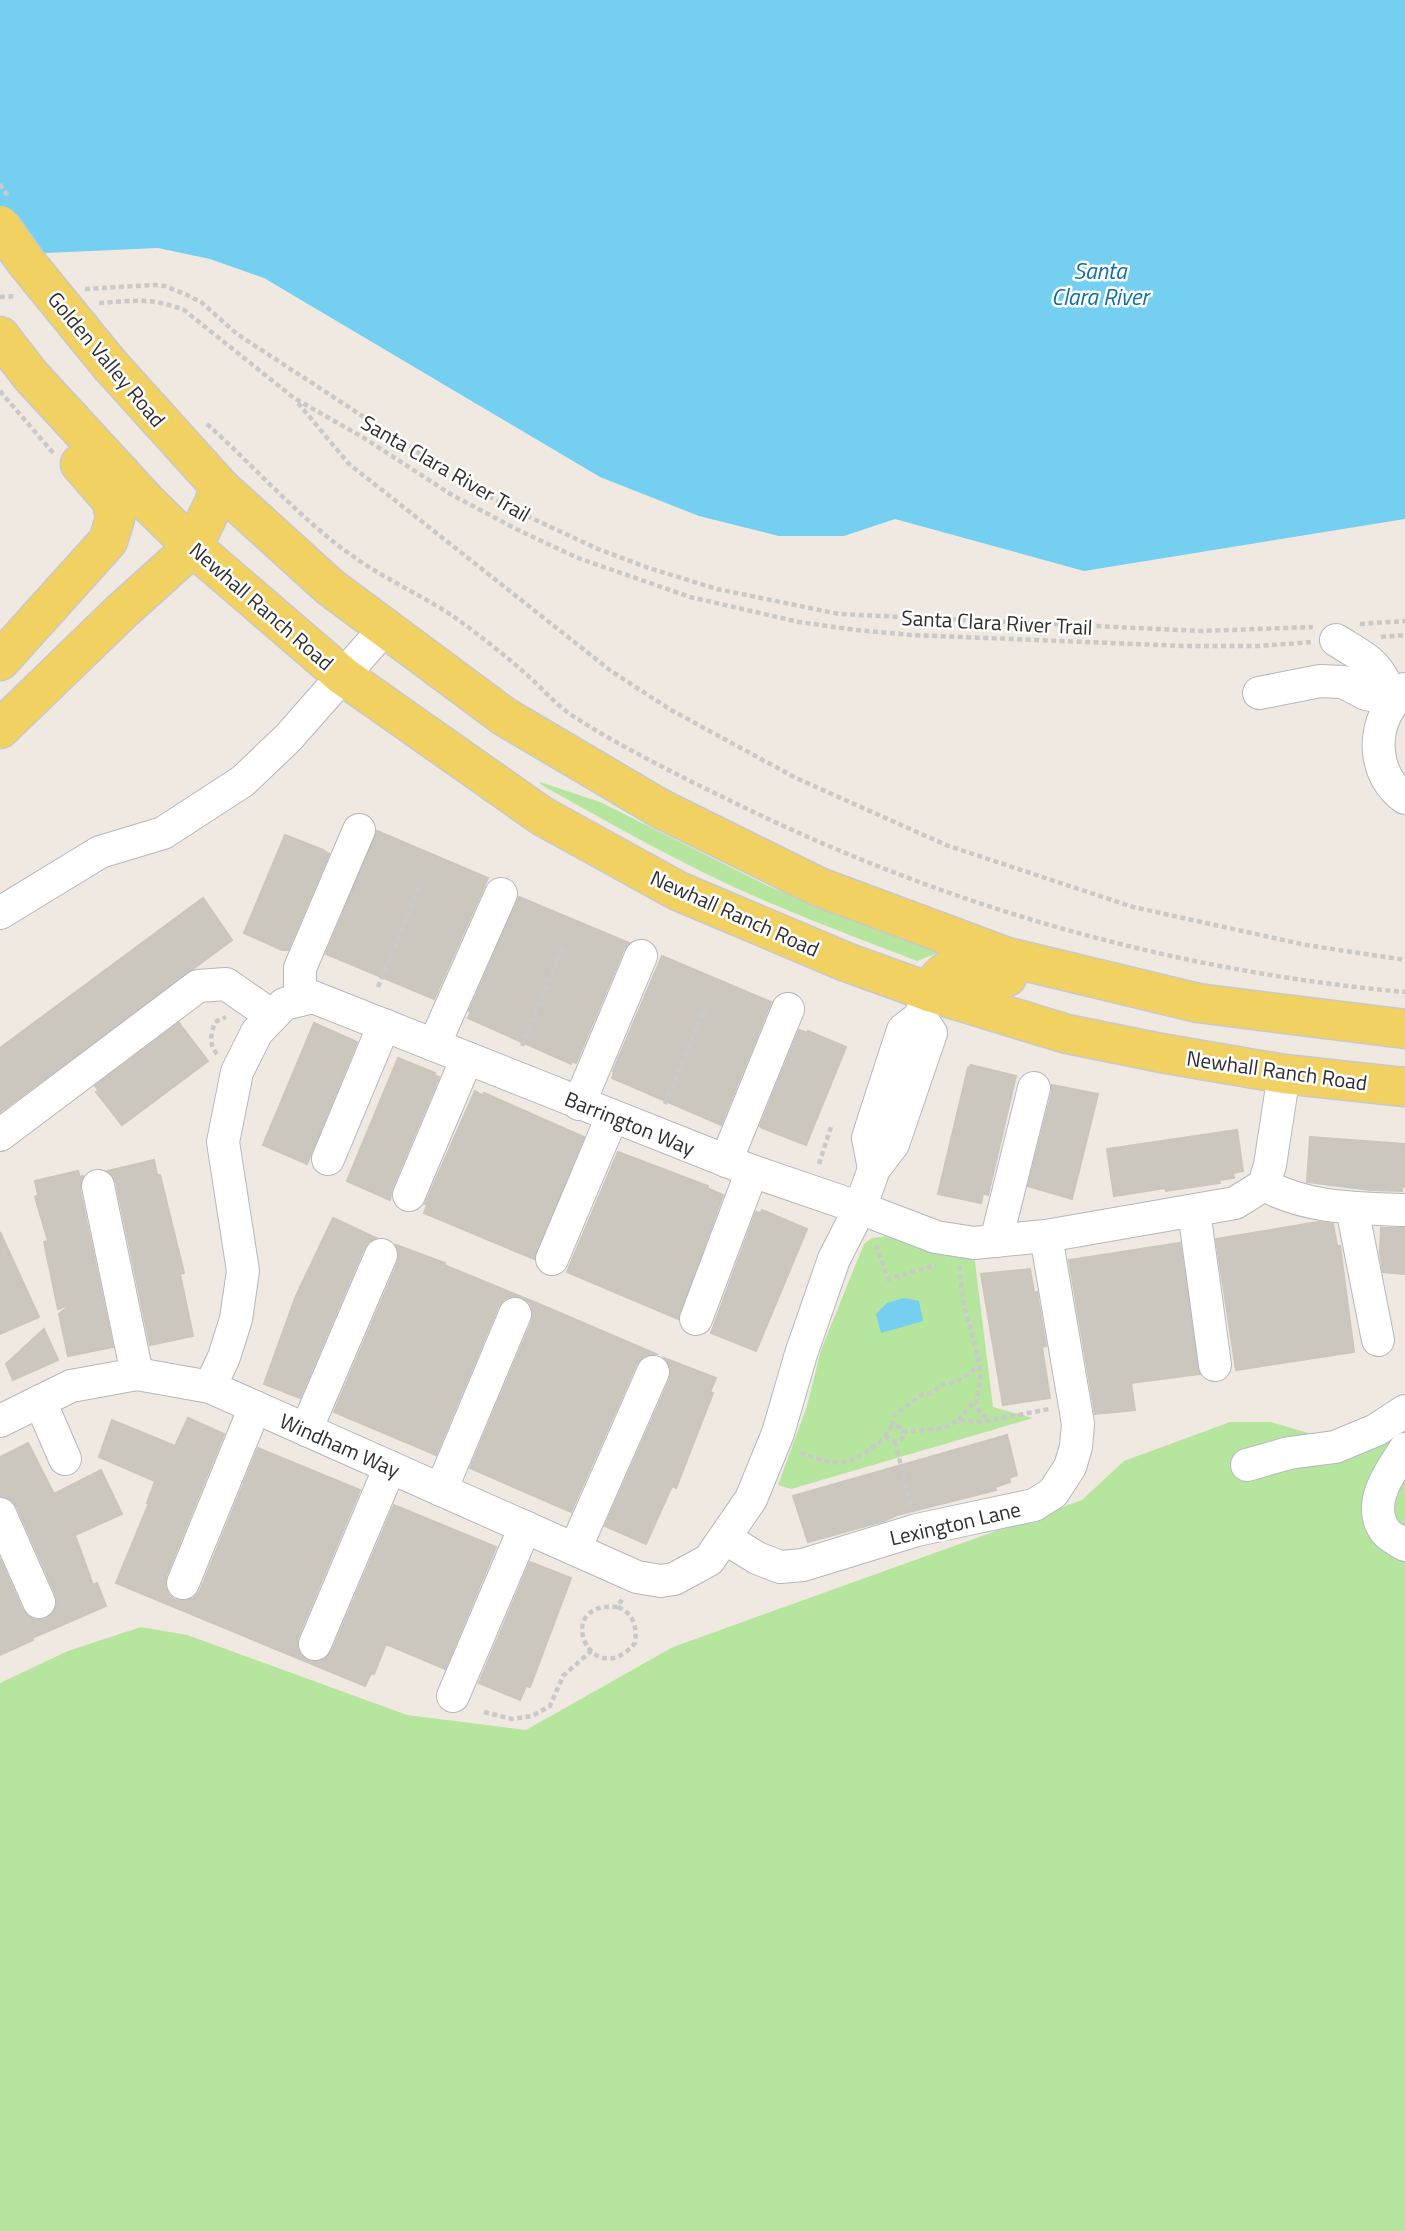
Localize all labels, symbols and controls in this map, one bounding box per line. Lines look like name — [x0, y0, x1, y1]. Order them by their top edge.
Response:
water label: Santa Clara River — [1051, 253, 1151, 314]
street label: Golden Valley Road — [40, 284, 174, 434]
street label: Santa Clara River Trail — [355, 406, 537, 530]
street label: Newhall Ranch Road — [183, 534, 341, 678]
street label: Santa Clara River Trail — [901, 601, 1093, 643]
street label: Newhall Ranch Road — [645, 861, 825, 965]
street label: Newhall Ranch Road — [1185, 1041, 1369, 1099]
street label: Barrington Way — [560, 1082, 700, 1164]
street label: Windham Way — [275, 1404, 405, 1486]
street label: Lexington Lane — [886, 1492, 1024, 1554]

